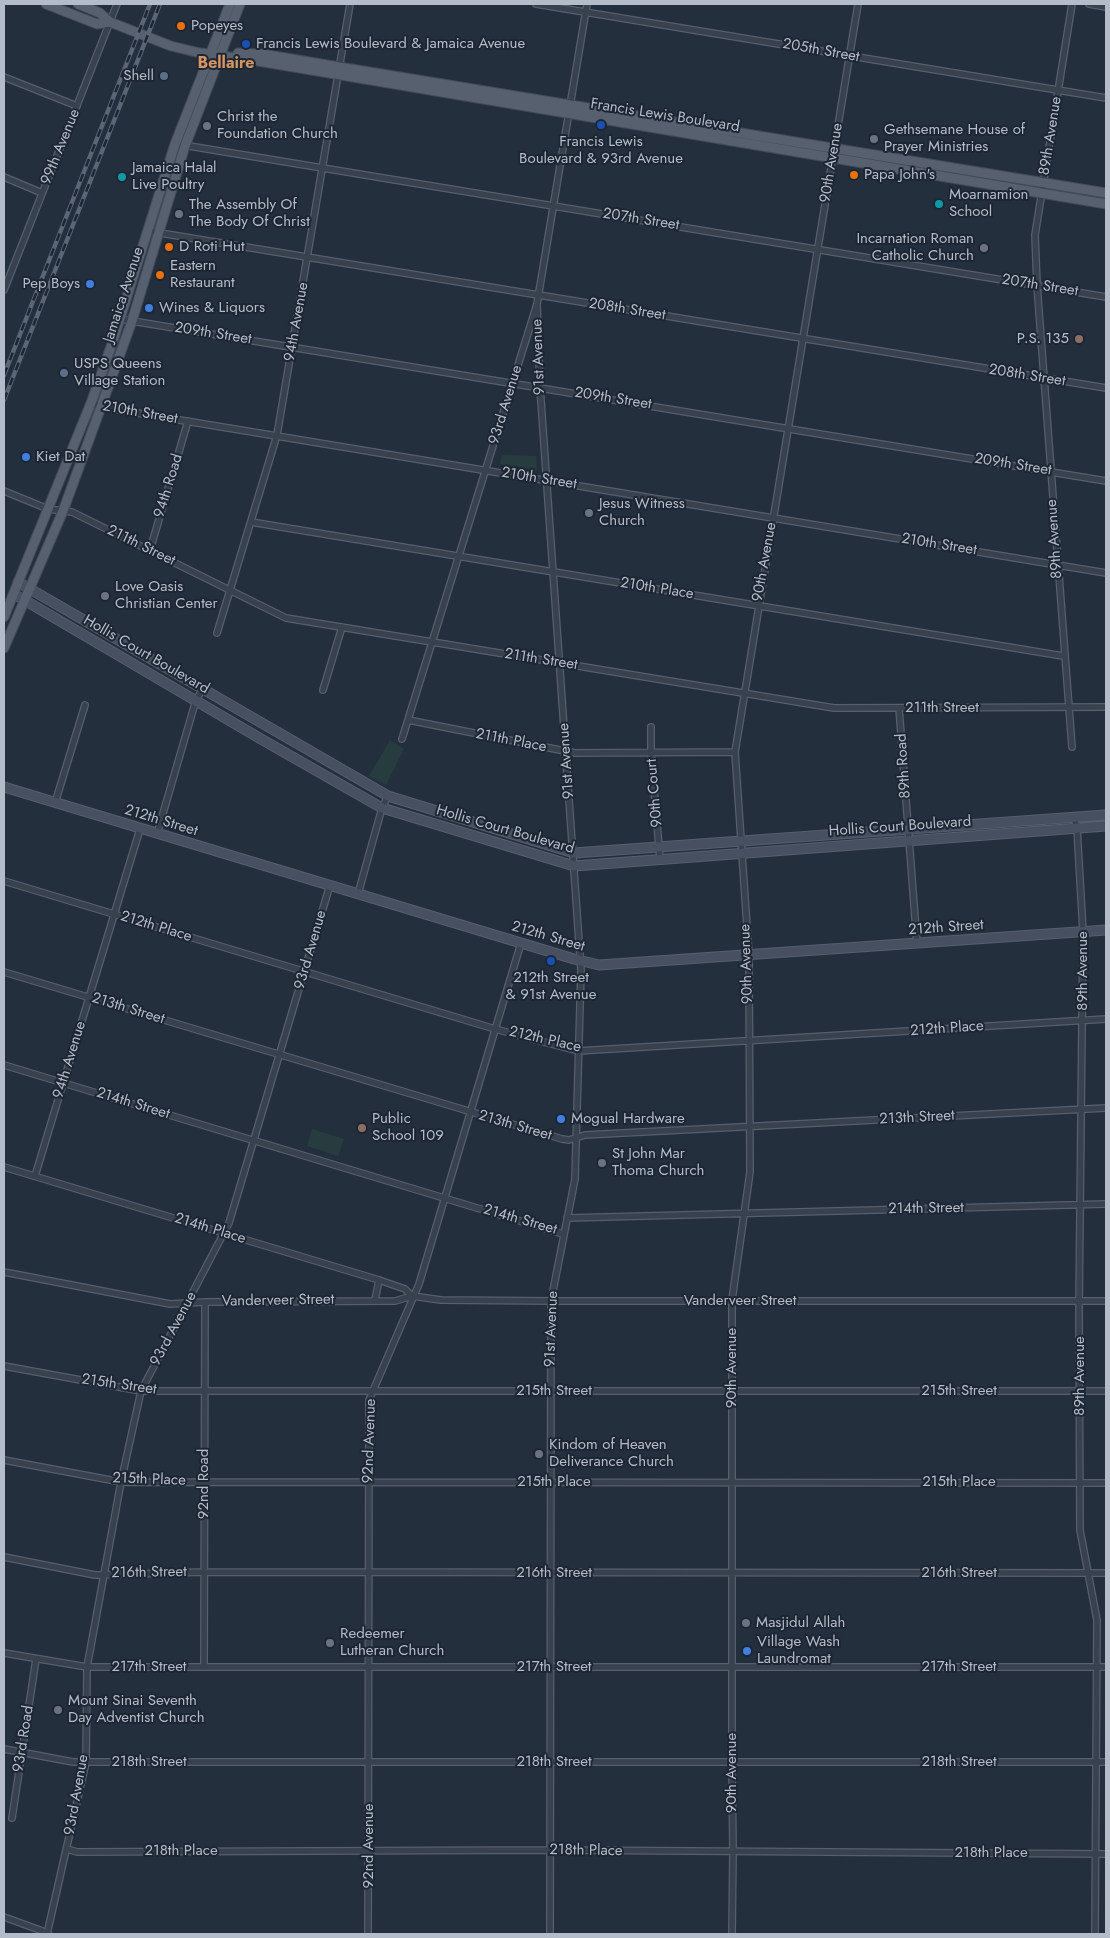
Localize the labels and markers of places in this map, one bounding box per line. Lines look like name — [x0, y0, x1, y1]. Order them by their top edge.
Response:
place label: Popeyes — [191, 17, 243, 35]
marker: Popeyes — [175, 20, 187, 32]
place label: Francis Lewis Boulevard & Jamaica Avenue — [256, 35, 525, 53]
marker: Francis Lewis Boulevard & Jamaica Avenue — [240, 38, 252, 50]
place label: Shell — [123, 67, 154, 85]
marker: Shell — [158, 70, 170, 82]
place label: Christ the Foundation Church — [217, 108, 338, 143]
marker: Francis Lewis Boulevard & 93rd Avenue — [595, 119, 607, 131]
marker: Christ the Foundation Church — [201, 120, 213, 132]
place label: Gethsemane House of Prayer Ministries — [884, 121, 1025, 156]
place label: Francis Lewis Boulevard & 93rd Avenue — [519, 133, 683, 168]
marker: Gethsemane House of Prayer Ministries — [868, 133, 880, 145]
place label: Jamaica Halal Live Poultry — [132, 159, 217, 194]
place label: Papa John's — [864, 166, 935, 184]
marker: Papa John's — [848, 169, 860, 181]
marker: Jamaica Halal Live Poultry — [116, 171, 128, 183]
place label: Moarnamion School — [949, 186, 1028, 221]
place label: The Assembly Of The Body Of Christ — [189, 196, 310, 231]
marker: Moarnamion School — [933, 198, 945, 210]
marker: The Assembly Of The Body Of Christ — [173, 208, 185, 220]
place label: Incarnation Roman Catholic Church — [856, 230, 974, 265]
place label: D Roti Hut — [179, 238, 244, 256]
marker: D Roti Hut — [163, 241, 175, 253]
marker: Incarnation Roman Catholic Church — [978, 242, 990, 254]
place label: Eastern Restaurant — [170, 257, 235, 292]
marker: Eastern Restaurant — [154, 269, 166, 281]
place label: Pep Boys — [22, 275, 80, 293]
marker: Pep Boys — [84, 278, 96, 290]
place label: Wines & Liquors — [159, 299, 265, 317]
marker: Wines & Liquors — [143, 302, 155, 314]
place label: P.S. 135 — [1017, 330, 1069, 348]
marker: P.S. 135 — [1073, 333, 1085, 345]
place label: USPS Queens Village Station — [74, 355, 165, 390]
marker: USPS Queens Village Station — [58, 367, 70, 379]
place label: Kiet Dat — [36, 448, 85, 466]
marker: Kiet Dat — [20, 451, 32, 463]
place label: Jesus Witness Church — [599, 495, 685, 530]
marker: Jesus Witness Church — [583, 507, 595, 519]
place label: Love Oasis Christian Center — [115, 578, 218, 613]
marker: Love Oasis Christian Center — [99, 590, 111, 602]
marker: 212th Street & 91st Avenue — [545, 955, 557, 967]
place label: 212th Street & 91st Avenue — [506, 969, 596, 1004]
place label: Public School 109 — [372, 1110, 444, 1145]
place label: Mogual Hardware — [571, 1110, 685, 1128]
marker: Mogual Hardware — [555, 1113, 567, 1125]
marker: Public School 109 — [356, 1122, 368, 1134]
place label: St John Mar Thoma Church — [612, 1145, 704, 1180]
marker: St John Mar Thoma Church — [596, 1157, 608, 1169]
place label: Kindom of Heaven Deliverance Church — [549, 1436, 674, 1471]
marker: Kindom of Heaven Deliverance Church — [533, 1448, 545, 1460]
place label: Masjidul Allah — [756, 1614, 845, 1632]
marker: Masjidul Allah — [740, 1617, 752, 1629]
place label: Redeemer Lutheran Church — [340, 1625, 444, 1660]
place label: Village Wash Laundromat — [757, 1633, 840, 1668]
marker: Redeemer Lutheran Church — [324, 1637, 336, 1649]
marker: Village Wash Laundromat — [741, 1645, 753, 1657]
place label: Mount Sinai Seventh Day Adventist Church — [68, 1692, 204, 1727]
marker: Mount Sinai Seventh Day Adventist Church — [52, 1704, 64, 1716]

